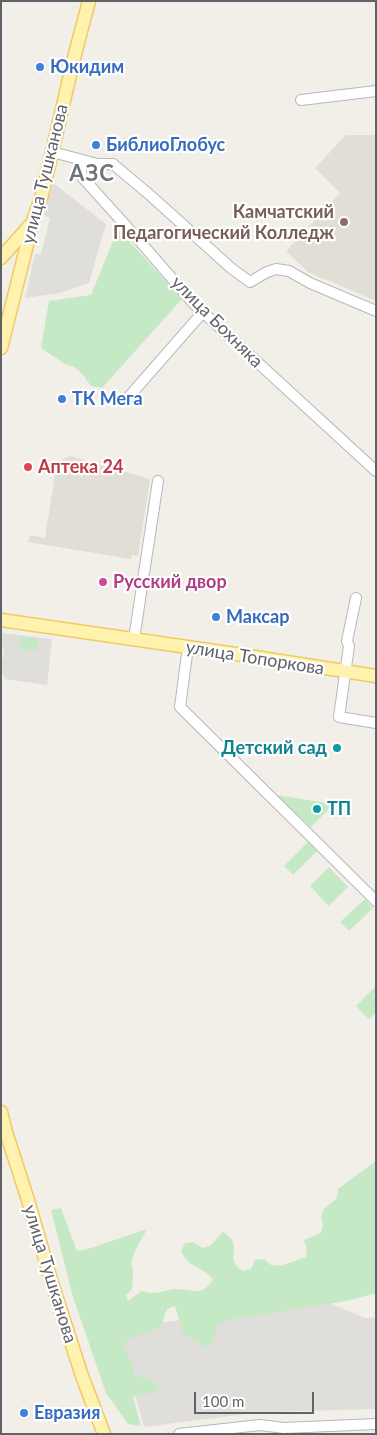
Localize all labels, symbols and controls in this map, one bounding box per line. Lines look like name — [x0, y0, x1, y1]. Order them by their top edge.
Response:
place label: Юкидим — [50, 56, 124, 78]
marker: Юкидим — [34, 61, 46, 73]
street label: улица Тушканова — [17, 102, 73, 246]
place label: БиблиоГлобус — [106, 134, 225, 156]
marker: БиблиоГлобус — [90, 139, 102, 151]
district label: АЗС — [69, 161, 115, 187]
place label: Камчатский Педагогический Колледж — [113, 201, 334, 243]
marker: Камчатский Педагогический Колледж — [338, 216, 350, 228]
street label: улица Бохняка — [167, 272, 267, 372]
place label: ТК Мега — [72, 388, 143, 410]
marker: ТК Мега — [56, 393, 68, 405]
place label: Аптека 24 — [38, 456, 123, 478]
marker: Аптека 24 — [22, 461, 34, 473]
place label: Русский двор — [113, 571, 227, 593]
marker: Русский двор — [97, 576, 109, 588]
place label: Максар — [226, 606, 289, 628]
marker: Максар — [210, 611, 222, 623]
street label: улица Топоркова — [184, 636, 326, 680]
place label: Детский сад — [221, 737, 327, 759]
marker: Детский сад — [331, 742, 343, 754]
place label: ТП — [327, 798, 351, 820]
marker: ТП — [311, 803, 323, 815]
street label: улица Тушканова — [19, 1202, 81, 1346]
scale bar — [197, 1382, 317, 1414]
text: 100 m — [202, 1392, 244, 1410]
place label: Евразия — [34, 1402, 100, 1424]
marker: Евразия — [18, 1407, 30, 1419]

